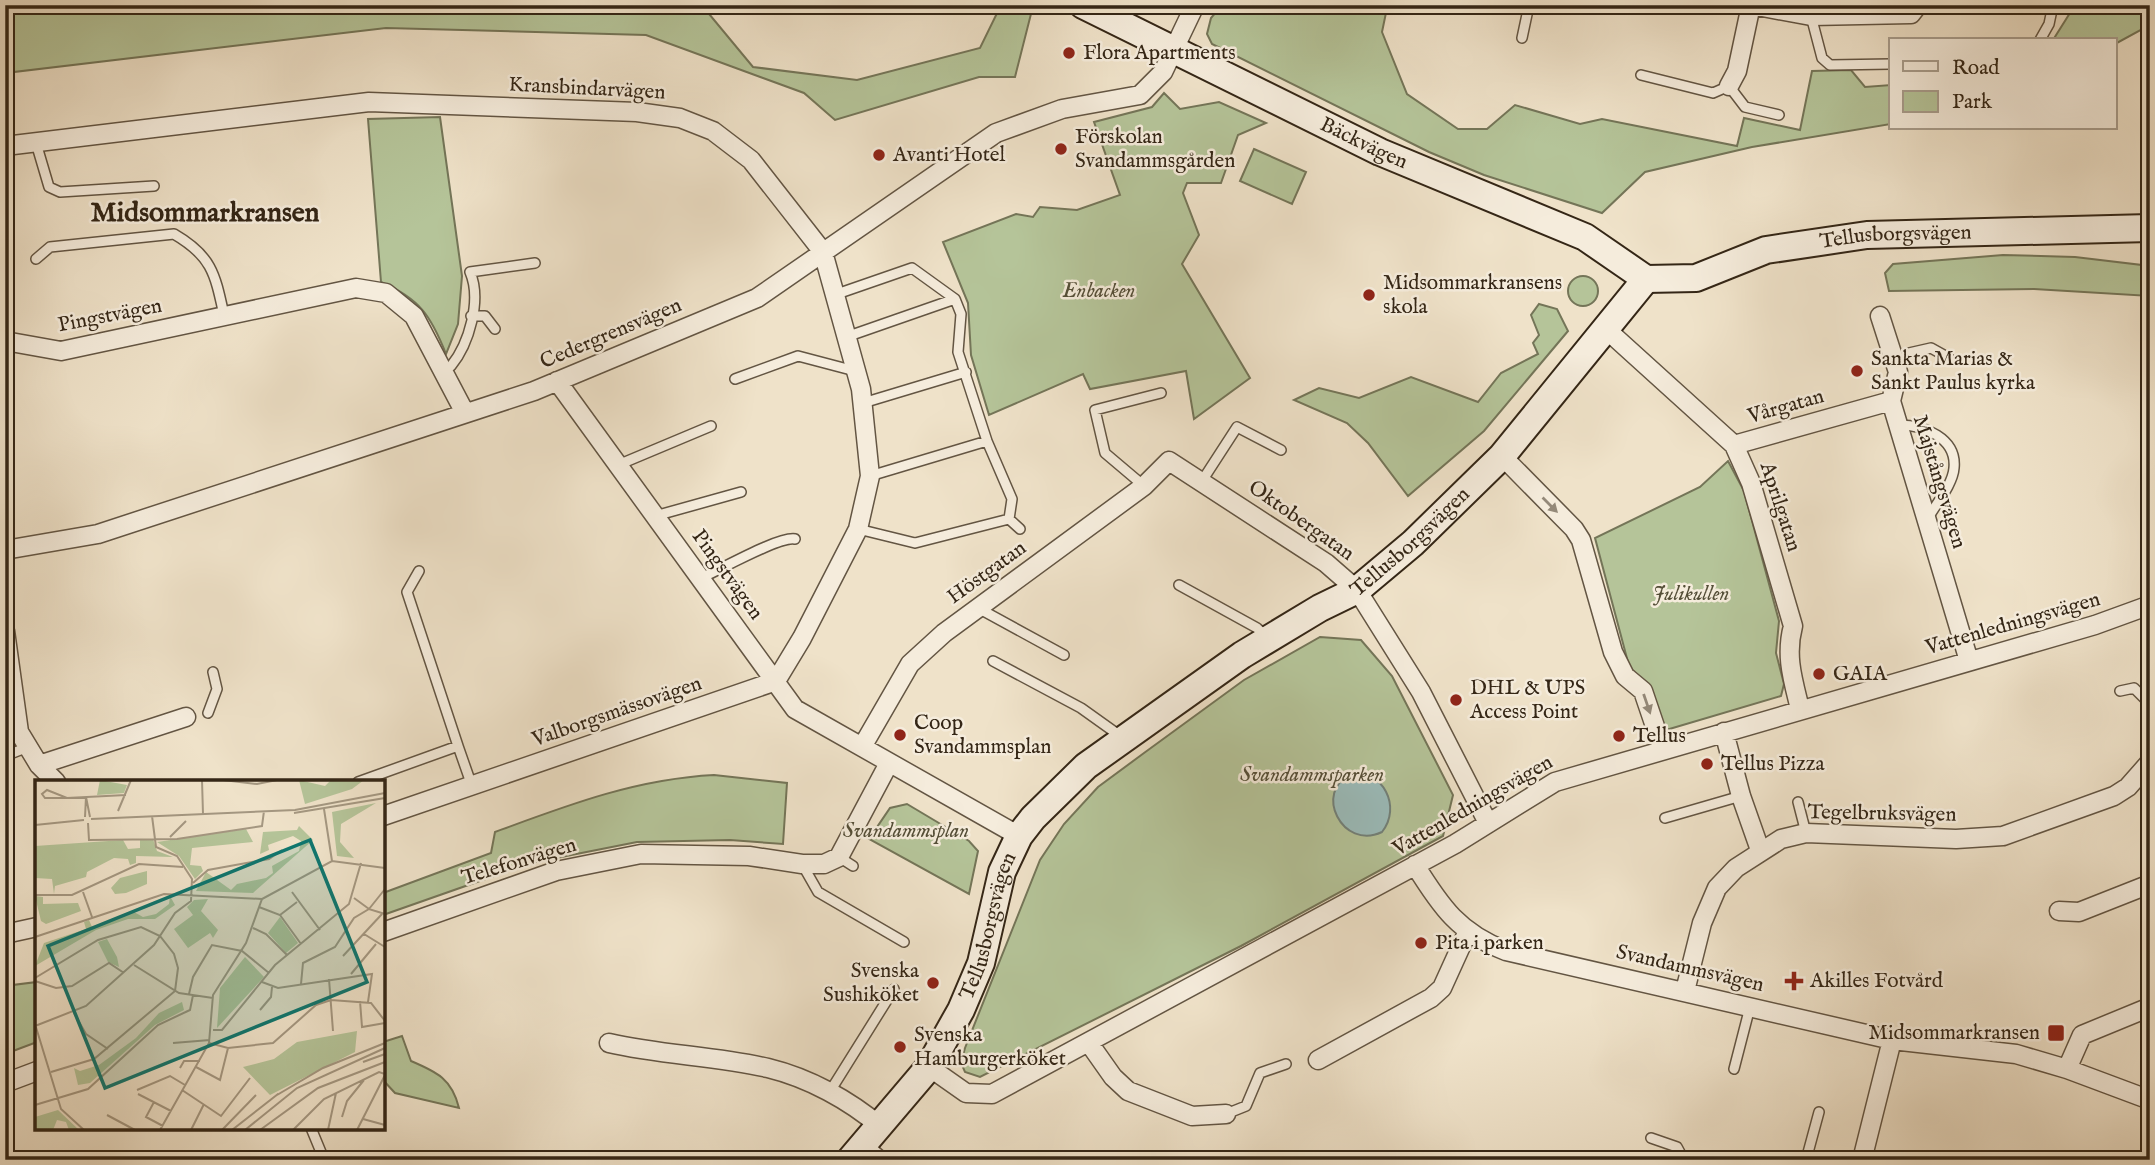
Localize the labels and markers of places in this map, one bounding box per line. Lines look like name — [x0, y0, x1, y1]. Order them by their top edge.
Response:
place label: Flora Apartments — [1083, 40, 1236, 67]
marker: Flora Apartments — [1061, 45, 1077, 61]
place label: Förskolan Svandammsgården — [1075, 124, 1235, 175]
marker: Förskolan Svandammsgården — [1053, 141, 1069, 157]
place label: Avanti Hotel — [892, 142, 1005, 169]
marker: Avanti Hotel — [871, 147, 887, 163]
place label: Midsommarkransens skola — [1383, 270, 1562, 321]
marker: Midsommarkransens skola — [1361, 287, 1377, 303]
place label: Sankta Marias & Sankt Paulus kyrka — [1871, 346, 2036, 397]
marker: Sankta Marias & Sankt Paulus kyrka — [1849, 363, 1865, 379]
place label: GAIA — [1833, 661, 1888, 688]
marker: GAIA — [1811, 666, 1827, 682]
place label: DHL & UPS Access Point — [1469, 675, 1585, 726]
marker: DHL & UPS Access Point — [1448, 692, 1464, 708]
place label: Coop Svandammsplan — [914, 710, 1051, 761]
place label: Tellus — [1633, 723, 1686, 750]
marker: Coop Svandammsplan — [892, 727, 908, 743]
marker: Tellus — [1611, 728, 1627, 744]
place label: Tellus Pizza — [1721, 751, 1826, 778]
marker: Tellus Pizza — [1699, 756, 1715, 772]
place label: Pita i parken — [1435, 930, 1544, 957]
marker: Pita i parken — [1413, 935, 1429, 951]
place label: Svenska Sushiköket — [823, 958, 920, 1009]
place label: Akilles Fotvård — [1809, 968, 1944, 995]
marker: Akilles Fotvård — [1784, 971, 1804, 991]
marker: Svenska Sushiköket — [925, 975, 941, 991]
place label: Midsommarkransen — [1868, 1020, 2040, 1047]
place label: Svenska Hamburgerköket — [914, 1022, 1066, 1073]
marker: Midsommarkransen — [2046, 1023, 2066, 1043]
marker: Svenska Hamburgerköket — [892, 1039, 908, 1055]

